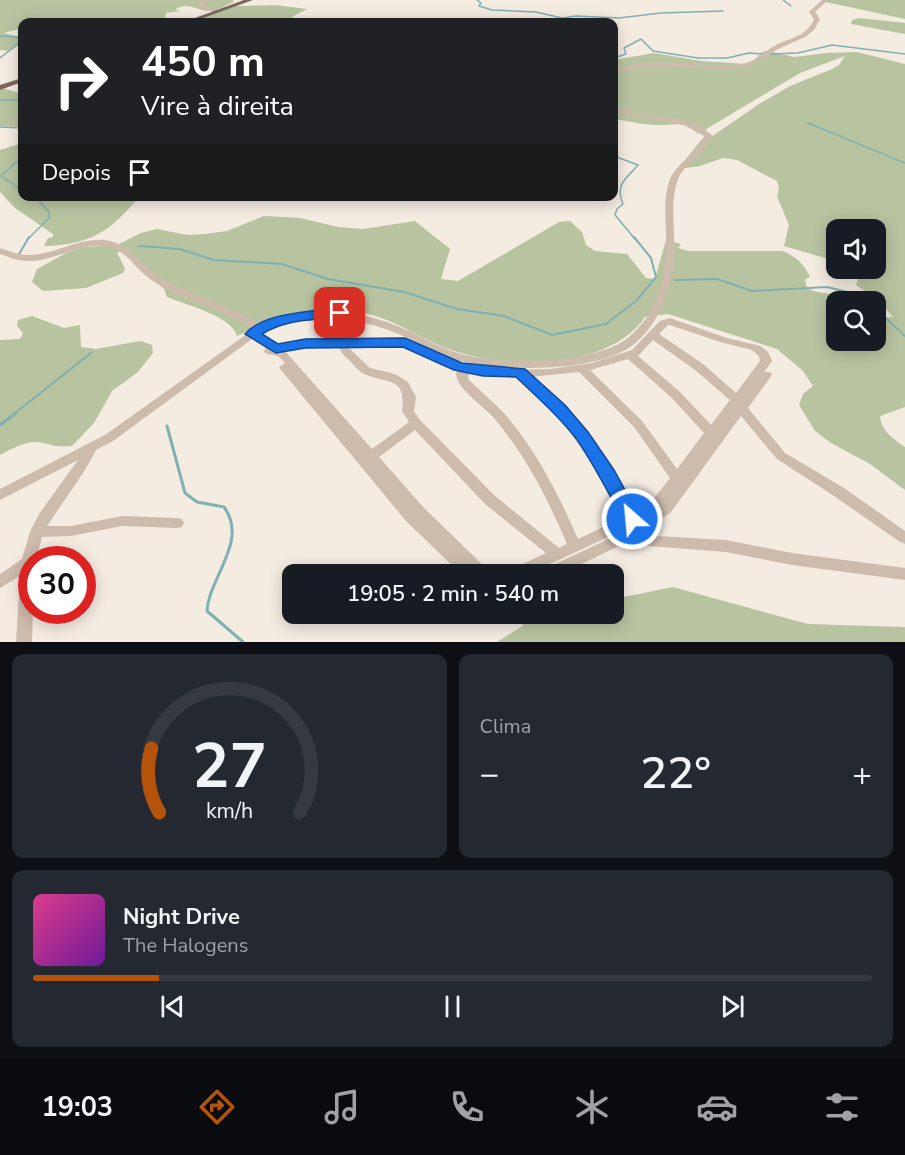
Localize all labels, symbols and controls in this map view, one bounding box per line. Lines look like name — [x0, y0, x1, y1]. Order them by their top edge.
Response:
text: 450 m — [141, 34, 265, 91]
icon: right — [42, 42, 120, 120]
text: Vire à direita — [141, 88, 294, 125]
icon: arrive — [123, 156, 156, 189]
text: Depois — [42, 158, 111, 188]
map controls — [826, 219, 886, 351]
button: sound — [826, 219, 886, 279]
pin — [314, 287, 365, 338]
button: search — [826, 291, 886, 351]
icon: arrive — [323, 296, 356, 329]
position arrow — [600, 487, 664, 551]
speed limit sign: 30 — [18, 546, 96, 624]
text: 19:05 · 2 min · 540 m — [347, 579, 559, 609]
text: Clima — [480, 713, 531, 740]
text: 27 — [192, 724, 267, 809]
text: 22° — [640, 743, 711, 804]
text: − — [480, 752, 499, 797]
text: + — [852, 752, 872, 797]
text: km/h — [206, 796, 253, 826]
text: Night Drive — [123, 902, 240, 932]
text: The Halogens — [123, 932, 248, 959]
icon: previous — [156, 990, 189, 1023]
icon: pause — [436, 990, 469, 1023]
icon: next — [716, 990, 749, 1023]
icon: directions — [196, 1086, 238, 1128]
icon: music — [321, 1086, 363, 1128]
icon: phone — [446, 1086, 488, 1128]
icon: climate — [571, 1086, 613, 1128]
icon: car — [696, 1086, 738, 1128]
icon: filters — [821, 1086, 863, 1128]
text: 19:03 — [42, 1089, 113, 1126]

